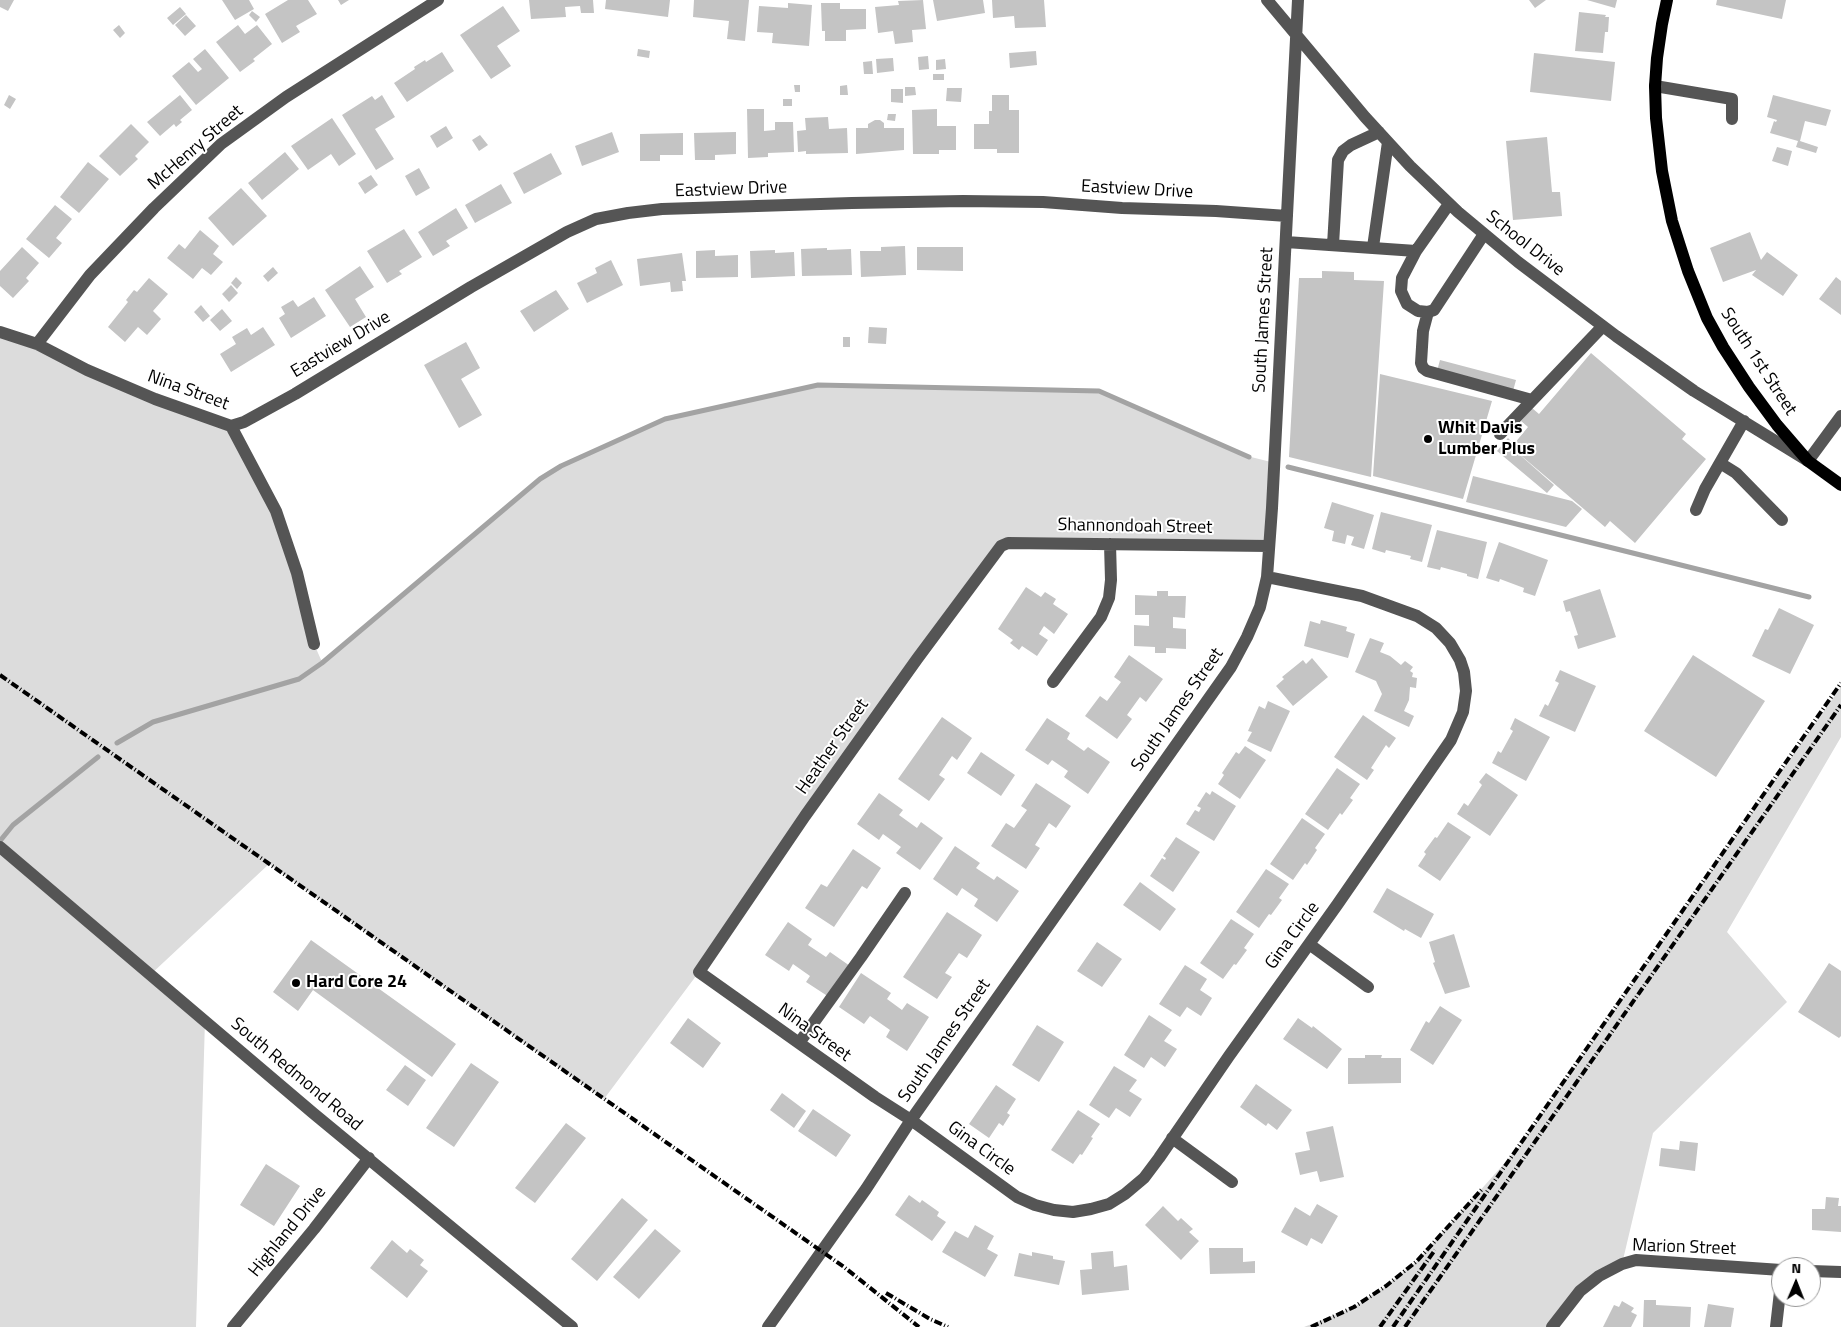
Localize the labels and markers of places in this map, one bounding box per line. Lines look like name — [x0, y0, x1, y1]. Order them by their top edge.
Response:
place label: Whit Davis Lumber Plus — [1438, 418, 1535, 460]
marker: Whit Davis Lumber Plus — [1422, 433, 1434, 445]
place label: Hard Core 24 — [306, 972, 407, 994]
marker: Hard Core 24 — [290, 977, 302, 989]

